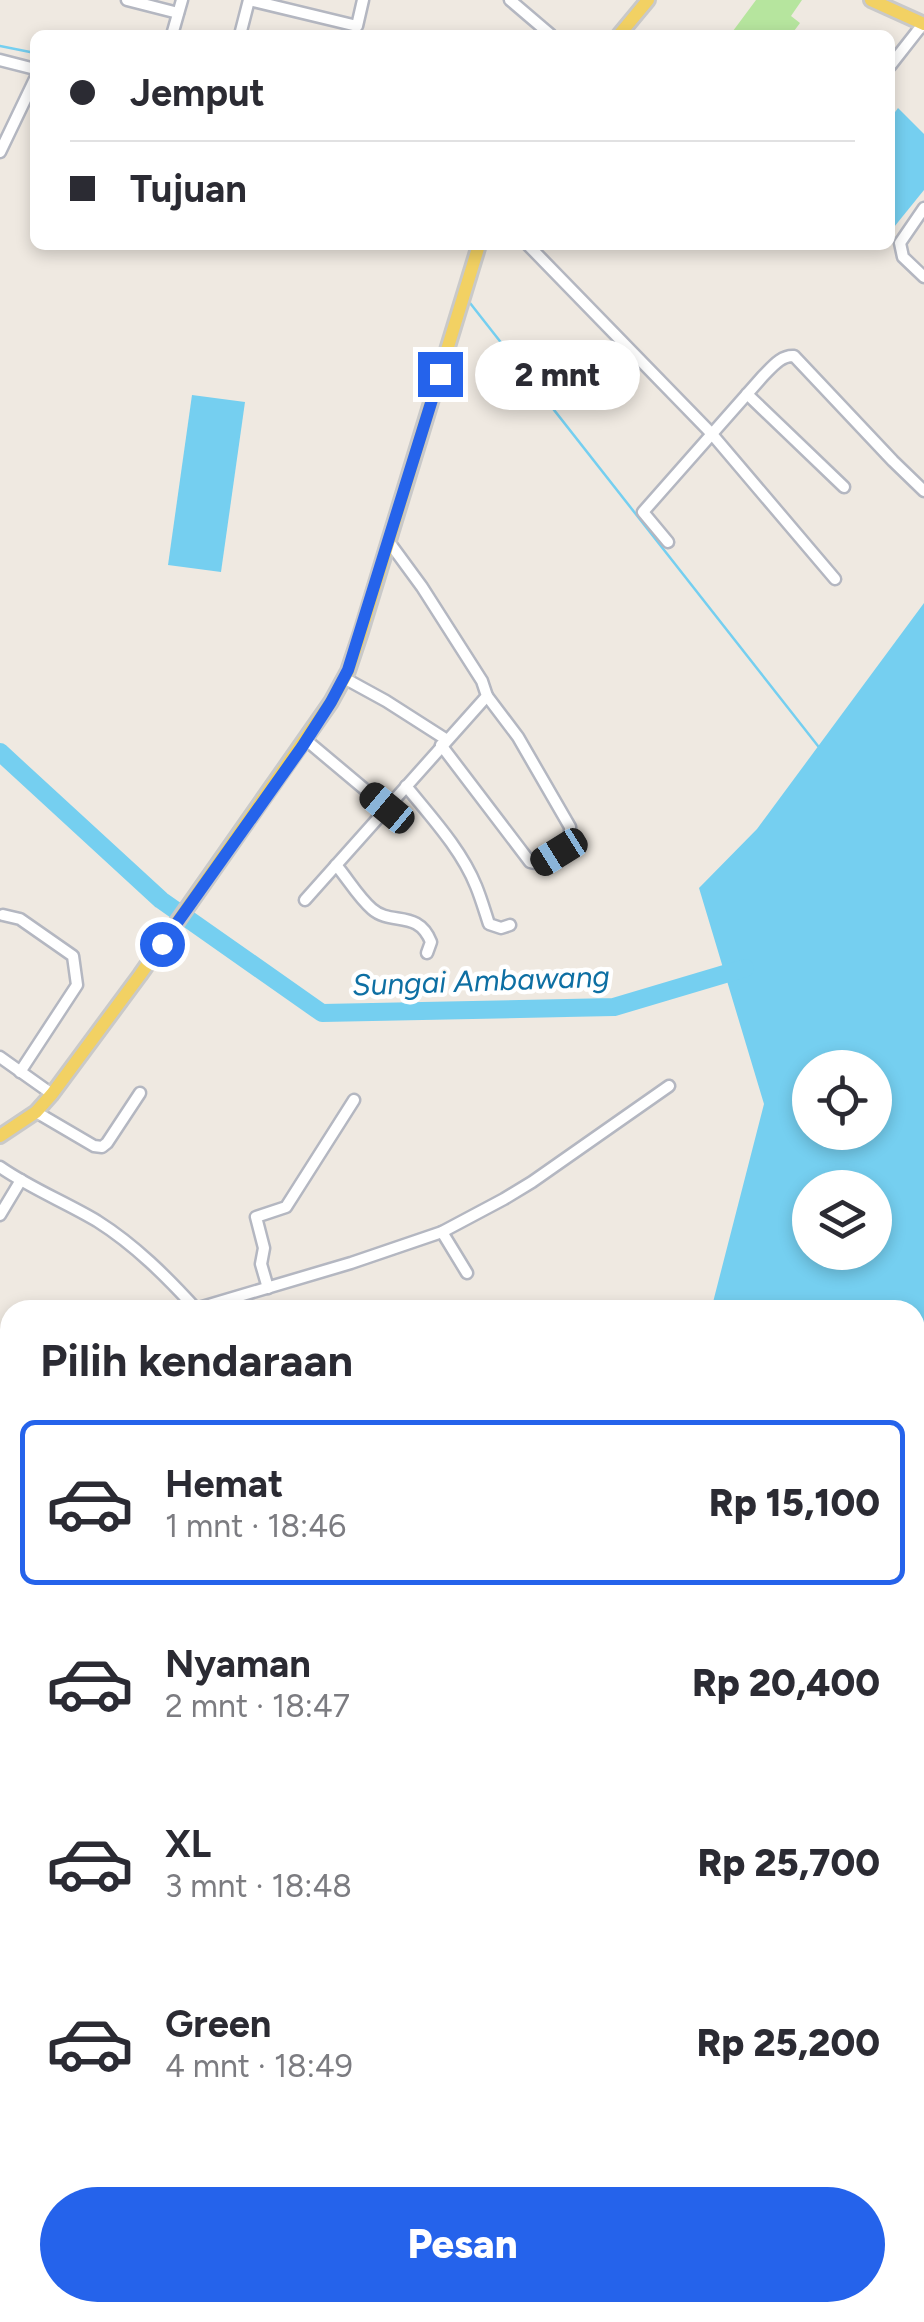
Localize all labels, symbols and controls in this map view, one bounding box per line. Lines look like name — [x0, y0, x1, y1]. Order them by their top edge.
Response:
text: Jemput — [130, 70, 265, 116]
text: Tujuan — [130, 166, 247, 212]
callout: 2 mnt — [475, 339, 640, 409]
route end — [418, 352, 463, 397]
text: 2 mnt — [514, 356, 601, 394]
car — [354, 777, 420, 839]
car — [526, 823, 592, 881]
route start — [140, 922, 185, 967]
water label: Sungai Ambawang — [351, 958, 610, 1003]
map controls — [792, 1050, 892, 1270]
button: locate — [792, 1050, 892, 1150]
button: layers — [792, 1170, 892, 1270]
text: Pilih kendaraan — [40, 1333, 353, 1387]
icon: car — [45, 1458, 135, 1548]
text: Hemat — [165, 1461, 283, 1507]
text: Rp 15,100 — [709, 1480, 880, 1526]
text: 1 mnt · 18:46 — [165, 1507, 346, 1545]
icon: car — [45, 1638, 135, 1728]
text: Nyaman — [165, 1641, 311, 1687]
text: Rp 20,400 — [692, 1660, 880, 1706]
text: 2 mnt · 18:47 — [165, 1687, 350, 1725]
icon: car — [45, 1818, 135, 1908]
text: XL — [165, 1821, 211, 1867]
text: Rp 25,700 — [697, 1840, 880, 1886]
text: 3 mnt · 18:48 — [165, 1867, 352, 1905]
icon: car — [45, 1998, 135, 2088]
text: Green — [165, 2001, 271, 2047]
text: Rp 25,200 — [696, 2020, 880, 2066]
text: 4 mnt · 18:49 — [165, 2047, 353, 2085]
button: Pesan — [40, 2187, 885, 2302]

